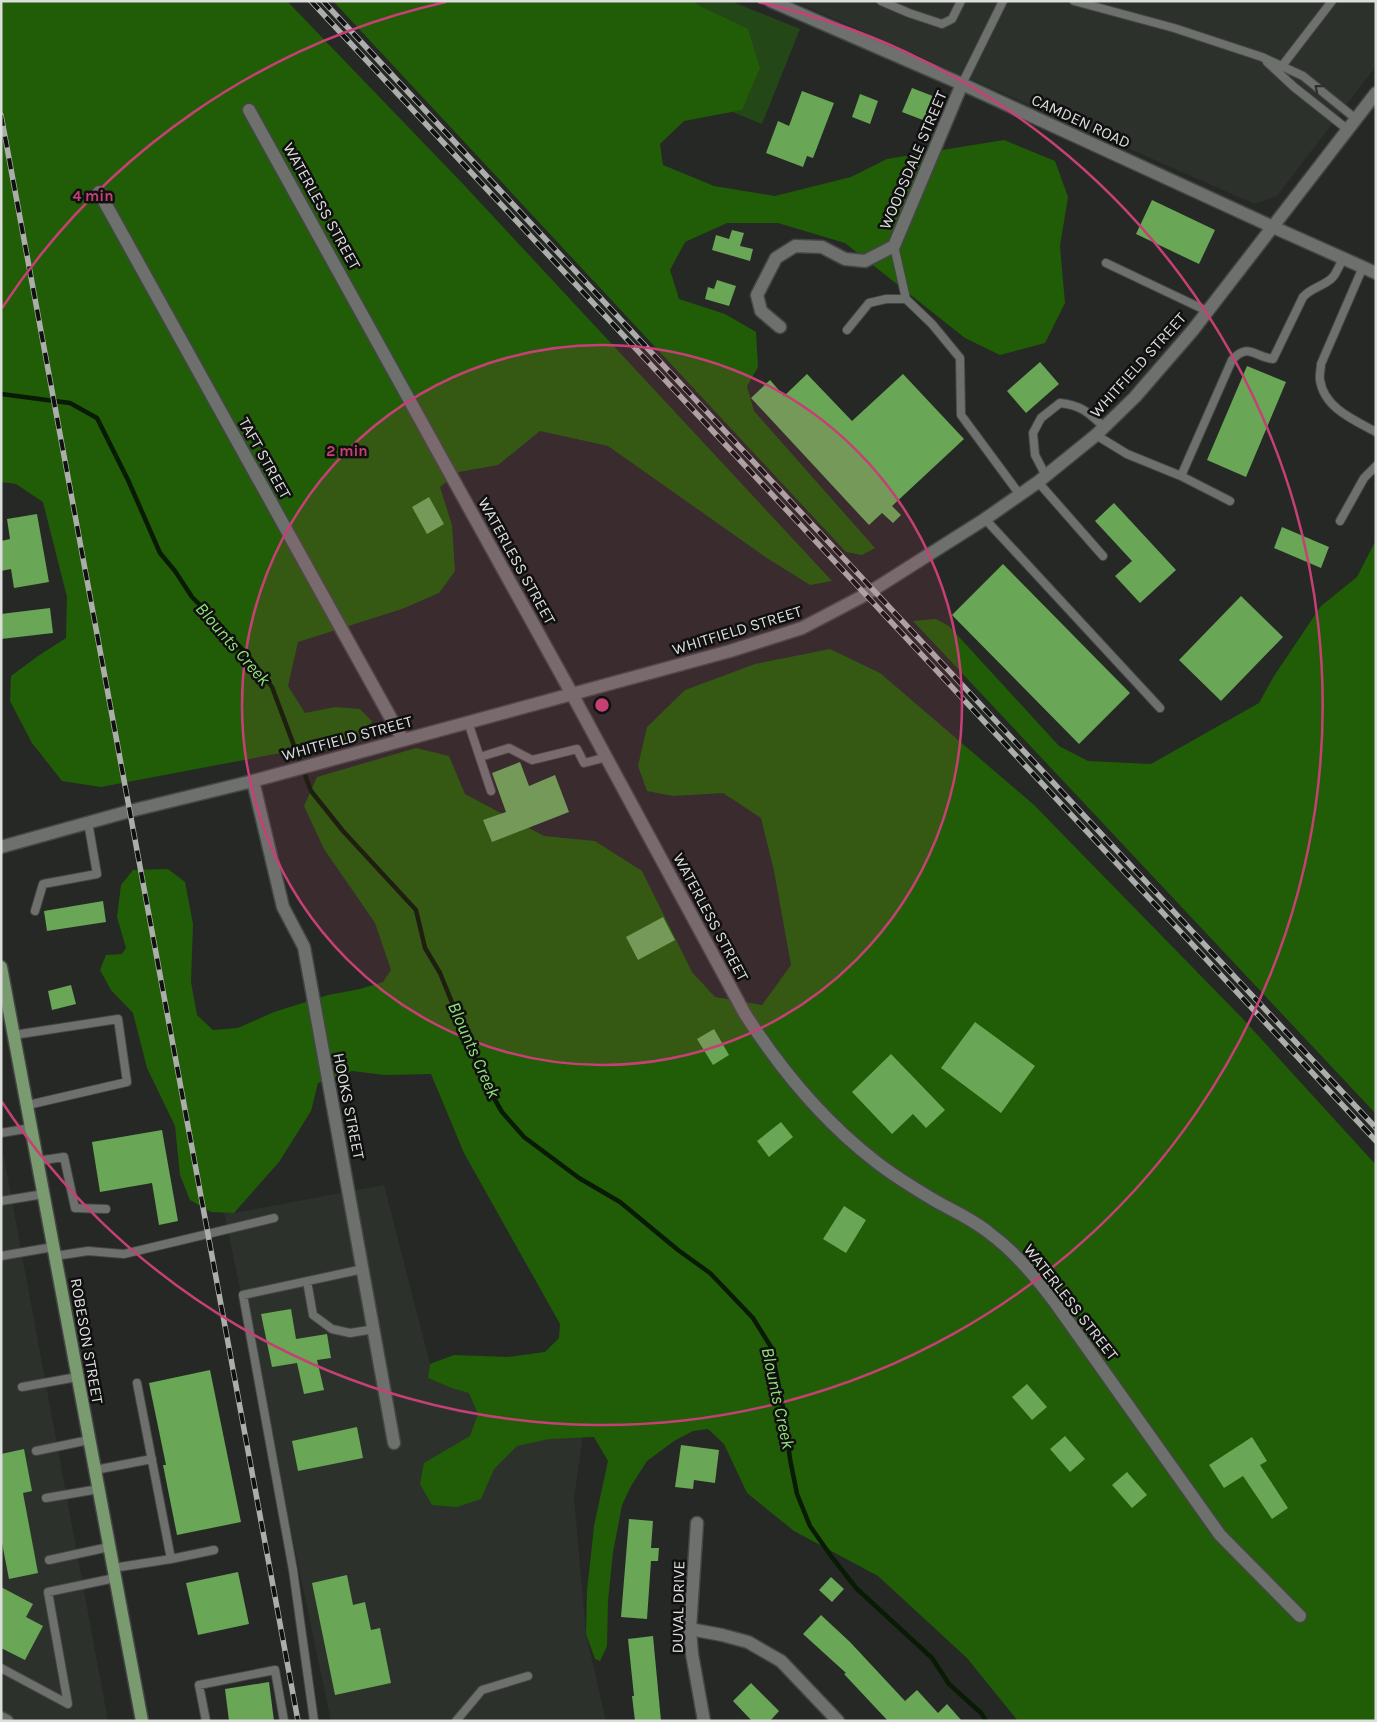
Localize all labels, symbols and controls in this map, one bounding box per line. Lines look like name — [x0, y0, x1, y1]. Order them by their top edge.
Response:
one-way arrow — [1315, 85, 1324, 93]
street label: WOODSDALE STREET — [875, 88, 951, 232]
street label: CAMDEN ROAD — [1029, 90, 1133, 152]
street label: WATERLESS STREET — [279, 139, 365, 273]
text: 4 min — [72, 187, 114, 205]
street label: WHITFIELD STREET — [1086, 309, 1190, 421]
street label: TAFT STREET — [235, 414, 295, 502]
text: 2 min — [326, 442, 368, 460]
street label: WATERLESS STREET — [474, 494, 560, 628]
water label: Blounts Creek — [191, 598, 276, 691]
street label: WHITFIELD STREET — [670, 601, 804, 659]
centre of rings — [593, 696, 611, 714]
street label: WHITFIELD STREET — [280, 711, 414, 765]
street label: WATERLESS STREET — [669, 850, 753, 984]
water label: Blounts Creek — [443, 998, 505, 1102]
street label: HOOKS STREET — [329, 1051, 369, 1161]
street label: WATERLESS STREET — [1020, 1240, 1122, 1364]
street label: ROBESON STREET — [67, 1277, 107, 1405]
water label: Blounts Creek — [756, 1345, 800, 1452]
street label: DUVAL DRIVE — [668, 1560, 688, 1654]

